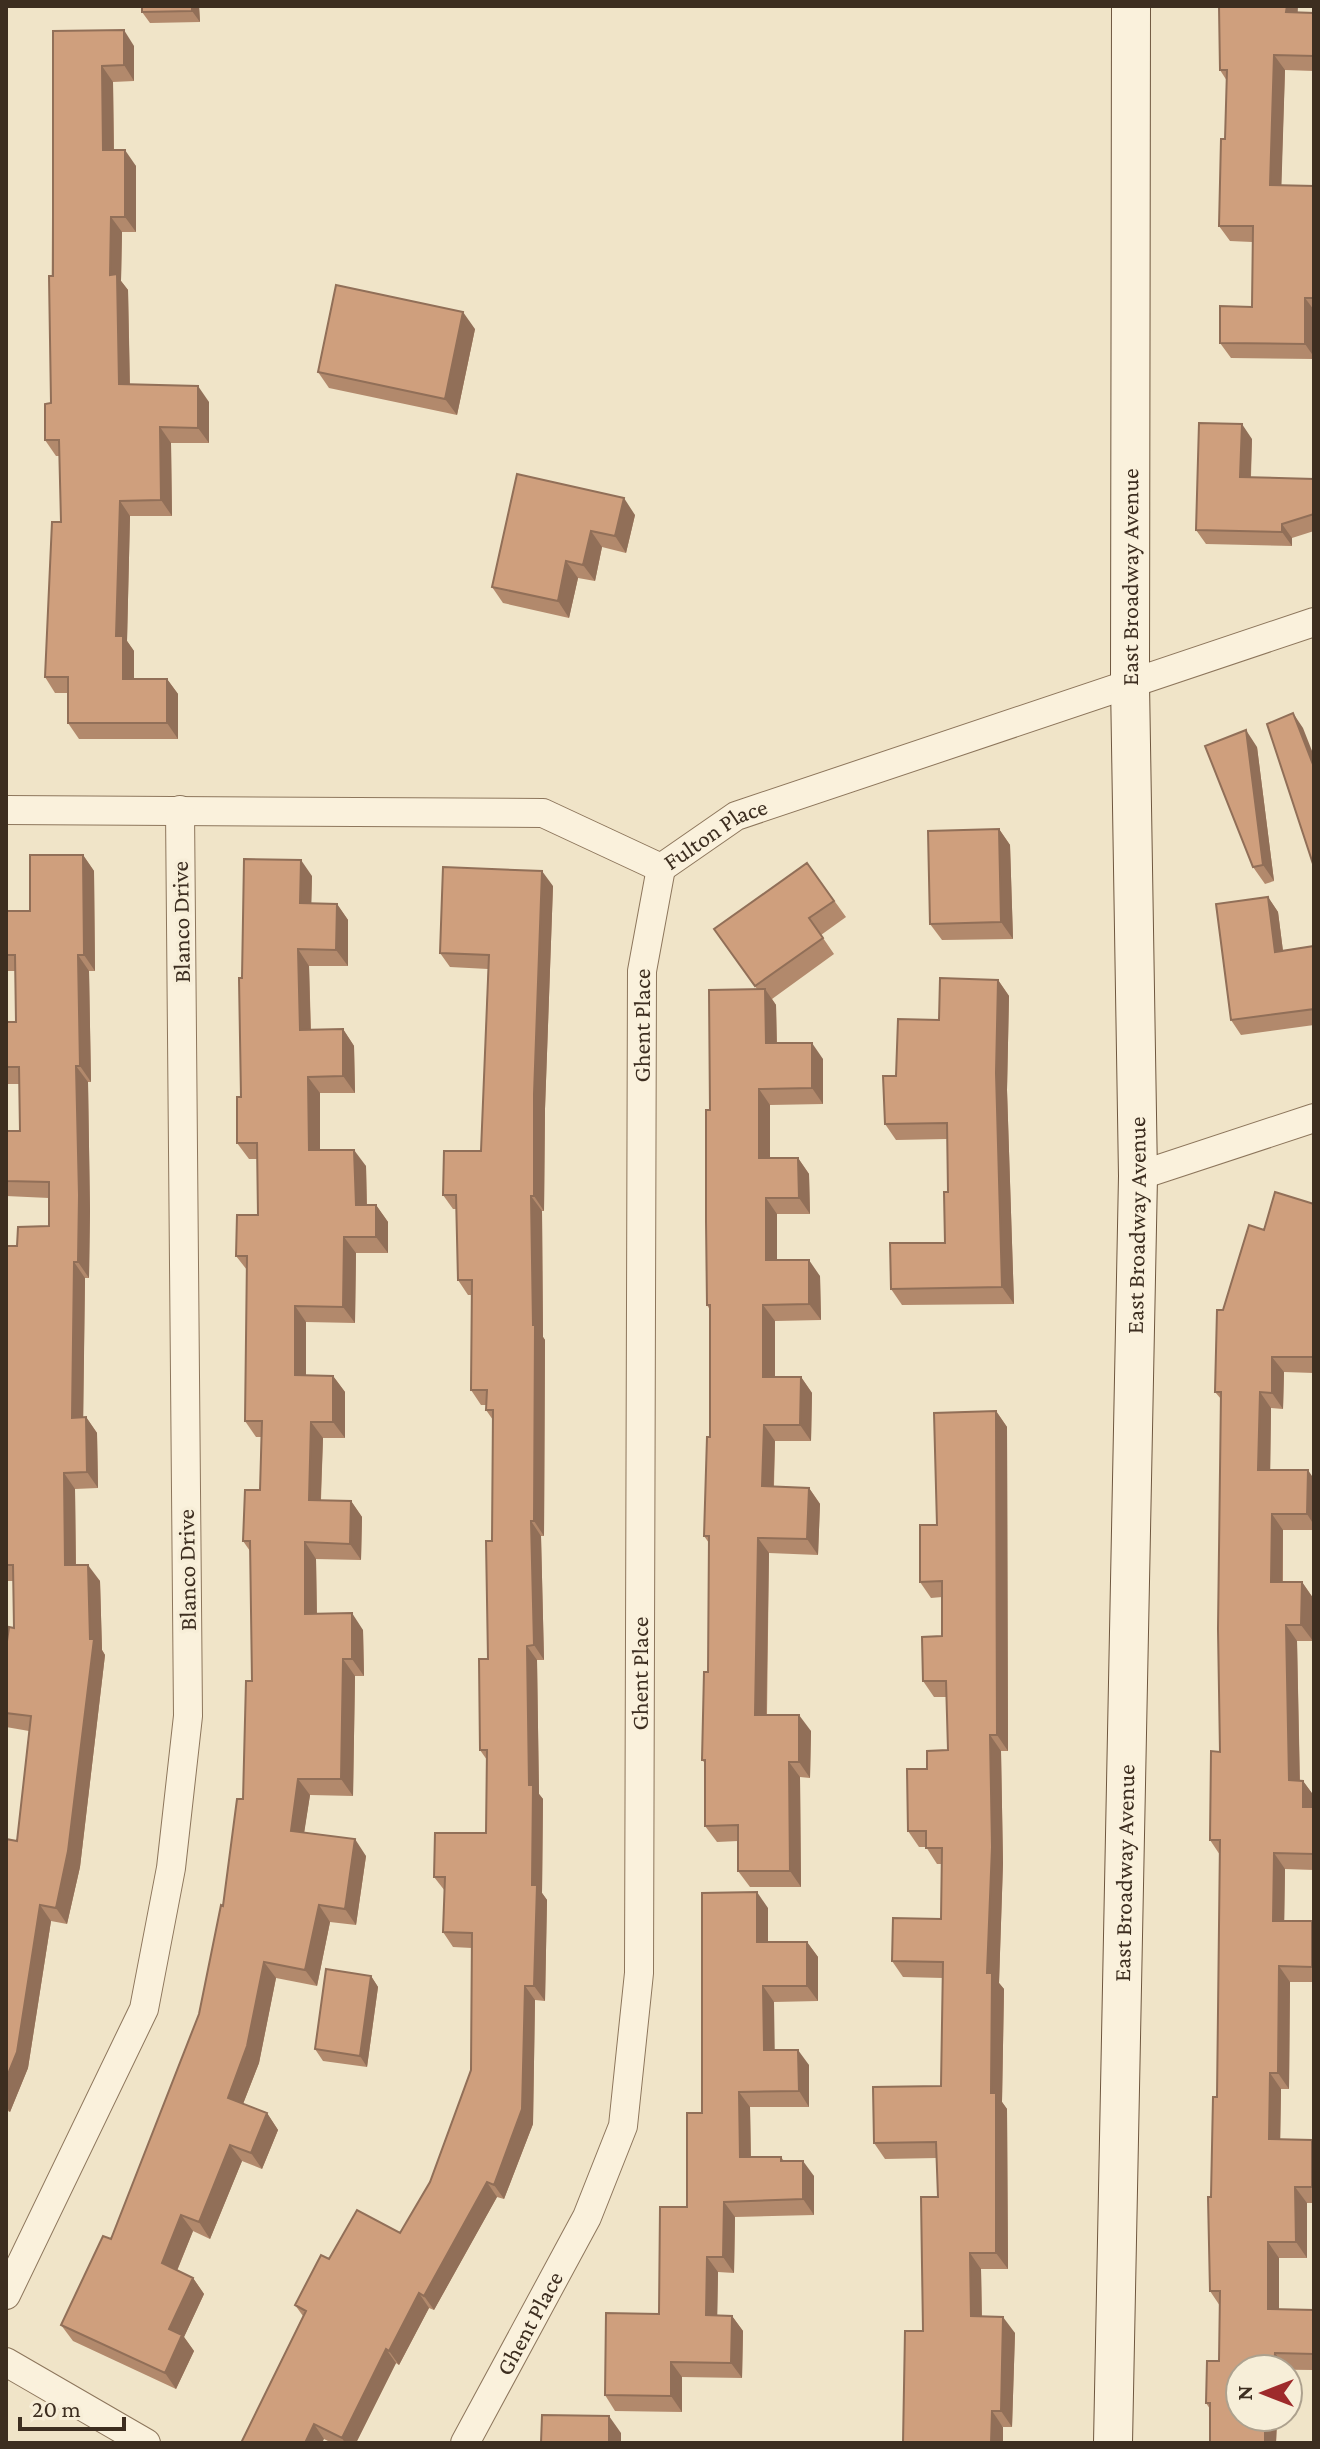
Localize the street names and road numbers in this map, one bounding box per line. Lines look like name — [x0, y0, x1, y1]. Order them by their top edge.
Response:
street label: East Broadway Avenue — [1116, 469, 1143, 686]
street label: Fulton Place — [658, 792, 771, 875]
street label: Blanco Drive — [166, 861, 195, 983]
street label: Ghent Place — [628, 969, 655, 1082]
street label: East Broadway Avenue — [1121, 1116, 1151, 1334]
street label: Blanco Drive — [172, 1509, 201, 1631]
street label: Ghent Place — [626, 1617, 653, 1730]
street label: East Broadway Avenue — [1108, 1764, 1139, 1982]
street label: Ghent Place — [490, 2267, 568, 2380]

